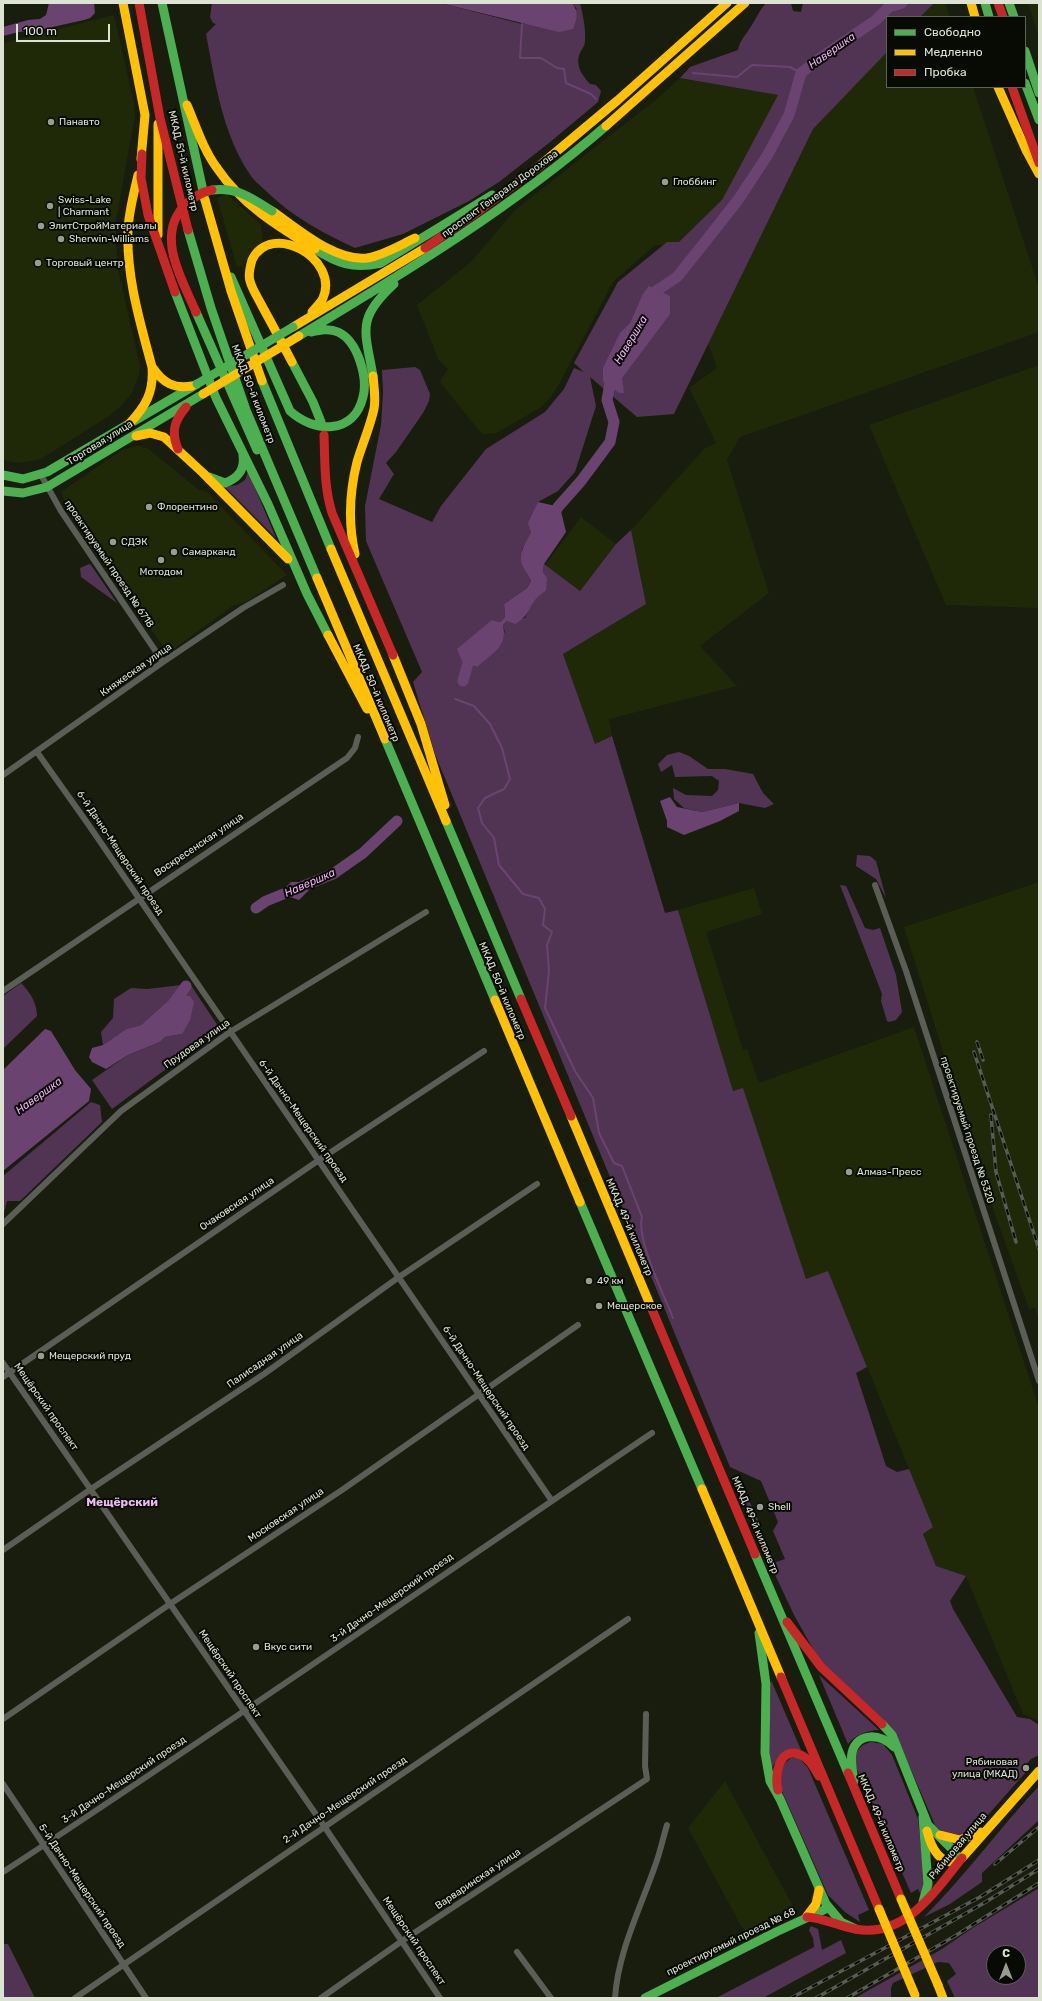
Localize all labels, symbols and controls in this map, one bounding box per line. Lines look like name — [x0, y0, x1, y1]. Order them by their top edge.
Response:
scale bar — [18, 16, 112, 42]
legend — [886, 16, 1026, 88]
text: 100 m — [23, 24, 57, 38]
text: Свободно — [924, 25, 981, 39]
water label: Навершка — [806, 30, 858, 72]
text: Медленно — [924, 45, 983, 59]
text: Пробка — [924, 65, 967, 79]
street label: МКАД, 51-й километр — [166, 109, 200, 213]
place label: Панавто — [59, 116, 100, 128]
marker: Панавто — [46, 117, 56, 127]
street label: проспект Генерала Дорохова — [439, 148, 561, 240]
place label: Глоббинг — [673, 176, 717, 188]
marker: Глоббинг — [660, 177, 670, 187]
place label: Swiss-Lake | Charmant — [58, 194, 111, 218]
marker: Swiss-Lake | Charmant — [45, 201, 55, 211]
place label: ЭлитСтройМатериалы — [49, 220, 156, 232]
marker: ЭлитСтройМатериалы — [36, 221, 46, 231]
place label: Sherwin-Williams — [69, 233, 149, 245]
marker: Sherwin-Williams — [56, 234, 66, 244]
place label: Торговый центр — [46, 257, 124, 269]
marker: Торговый центр — [33, 258, 43, 268]
water label: Навершка — [611, 313, 651, 367]
street label: МКАД, 50-й километр — [229, 343, 277, 445]
street label: Торговая улица — [65, 418, 135, 468]
street label: проектируемый проезд № 6718 — [62, 498, 156, 630]
place label: Флорентино — [157, 501, 218, 513]
marker: Флорентино — [144, 502, 154, 512]
place label: СДЭК — [121, 536, 148, 548]
marker: СДЭК — [108, 537, 118, 547]
place label: Самарканд — [182, 546, 235, 558]
marker: Самарканд — [169, 547, 179, 557]
marker: Мотодом — [156, 555, 166, 565]
place label: Мотодом — [139, 566, 183, 578]
street label: Княжеская улица — [98, 641, 174, 699]
street label: МКАД, 50-й километр — [350, 642, 402, 744]
street label: 6-й Дачно-Мещерский проезд — [74, 789, 166, 917]
street label: Воскресенская улица — [152, 811, 246, 879]
water label: Навершка — [283, 866, 337, 900]
street label: МКАД, 50-й километр — [476, 940, 528, 1042]
street label: Прудовая улица — [162, 1017, 232, 1071]
street label: проектируемый проезд № 5320 — [938, 1055, 996, 1205]
street label: 6-й Дачно-Мещерский проезд — [256, 1057, 350, 1185]
water label: Навершка — [13, 1075, 65, 1117]
place label: Алмаз-Пресс — [857, 1166, 921, 1178]
marker: Алмаз-Пресс — [844, 1167, 854, 1177]
street label: Очаковская улица — [197, 1175, 277, 1233]
street label: МКАД, 49-й километр — [603, 1176, 655, 1278]
place label: 49 км — [597, 1275, 624, 1287]
marker: 49 км — [584, 1276, 594, 1286]
place label: Мещерское — [607, 1300, 662, 1312]
marker: Мещерское — [594, 1301, 604, 1311]
street label: 6-й Дачно-Мещерский проезд — [440, 1324, 532, 1452]
street label: Палисадная улица — [225, 1329, 305, 1391]
place label: Мещерский пруд — [49, 1350, 131, 1362]
marker: Мещерский пруд — [36, 1351, 46, 1361]
street label: Мещёрский проспект — [11, 1361, 81, 1453]
street label: МКАД, 49-й километр — [729, 1474, 781, 1576]
street label: Московская улица — [246, 1485, 326, 1545]
district label: Мещёрский — [86, 1496, 158, 1510]
place label: Shell — [768, 1501, 791, 1513]
marker: Shell — [755, 1502, 765, 1512]
street label: 3-й Дачно-Мещерский проезд — [328, 1551, 456, 1645]
street label: Мещёрский проспект — [196, 1628, 264, 1720]
place label: Вкус сити — [264, 1641, 312, 1653]
marker: Вкус сити — [251, 1642, 261, 1652]
street label: 3-й Дачно-Мещерский проезд — [60, 1734, 188, 1826]
street label: 2-й Дачно-Мещерский проезд — [281, 1754, 409, 1846]
place label: Рябиновая улица (МКАД) — [952, 1756, 1018, 1780]
marker: Рябиновая улица (МКАД) — [1021, 1763, 1031, 1773]
street label: МКАД, 49-й километр — [855, 1772, 907, 1874]
street label: Рябиновая улица — [927, 1810, 989, 1882]
street label: 5-й Дачно-Мещерский проезд — [36, 1822, 128, 1950]
street label: Варваринская улица — [433, 1846, 523, 1912]
street label: Мещёрский проспект — [380, 1895, 448, 1987]
street label: проектируемый проезд № 68 — [665, 1905, 797, 1979]
north arrow — [986, 1945, 1026, 1985]
text: С — [1002, 1947, 1010, 1960]

